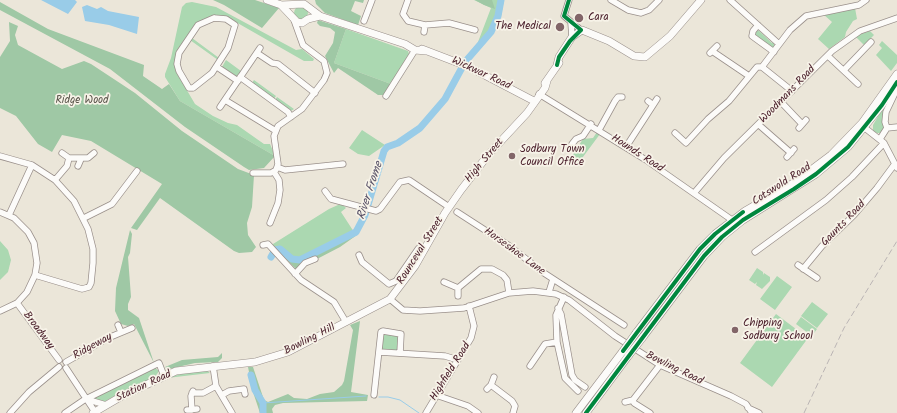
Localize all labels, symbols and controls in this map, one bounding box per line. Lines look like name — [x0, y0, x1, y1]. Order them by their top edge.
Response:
place label: Cara — [588, 11, 609, 25]
marker: Cara — [573, 12, 585, 24]
place label: The Medical — [495, 20, 551, 34]
marker: The Medical — [554, 21, 566, 33]
street label: Wickwar Road — [449, 55, 513, 93]
street label: Woodmans Road — [757, 63, 819, 127]
park label: Ridge Wood — [55, 94, 109, 108]
street label: Hounds Road — [608, 132, 666, 176]
street label: High Street — [463, 136, 507, 186]
place label: Sodbury Town Council Office — [520, 143, 585, 169]
marker: Sodbury Town Council Office — [507, 151, 517, 161]
water label: River Frome — [355, 160, 387, 222]
street label: Cotswold Road — [750, 161, 814, 209]
street label: Gaunts Road — [819, 198, 869, 250]
street label: Rounceval Street — [395, 215, 447, 287]
street label: Horseshoe Lane — [481, 225, 547, 279]
street label: Broadway — [19, 309, 57, 353]
place label: Chipping Sodbury School — [743, 317, 813, 343]
street label: Bowling Hill — [282, 322, 338, 358]
marker: Chipping Sodbury School — [730, 325, 740, 335]
street label: Ridgeway — [71, 331, 115, 363]
street label: Highfield Road — [428, 340, 474, 404]
street label: Bowling Road — [643, 349, 705, 389]
street label: Station Road — [114, 368, 174, 406]

